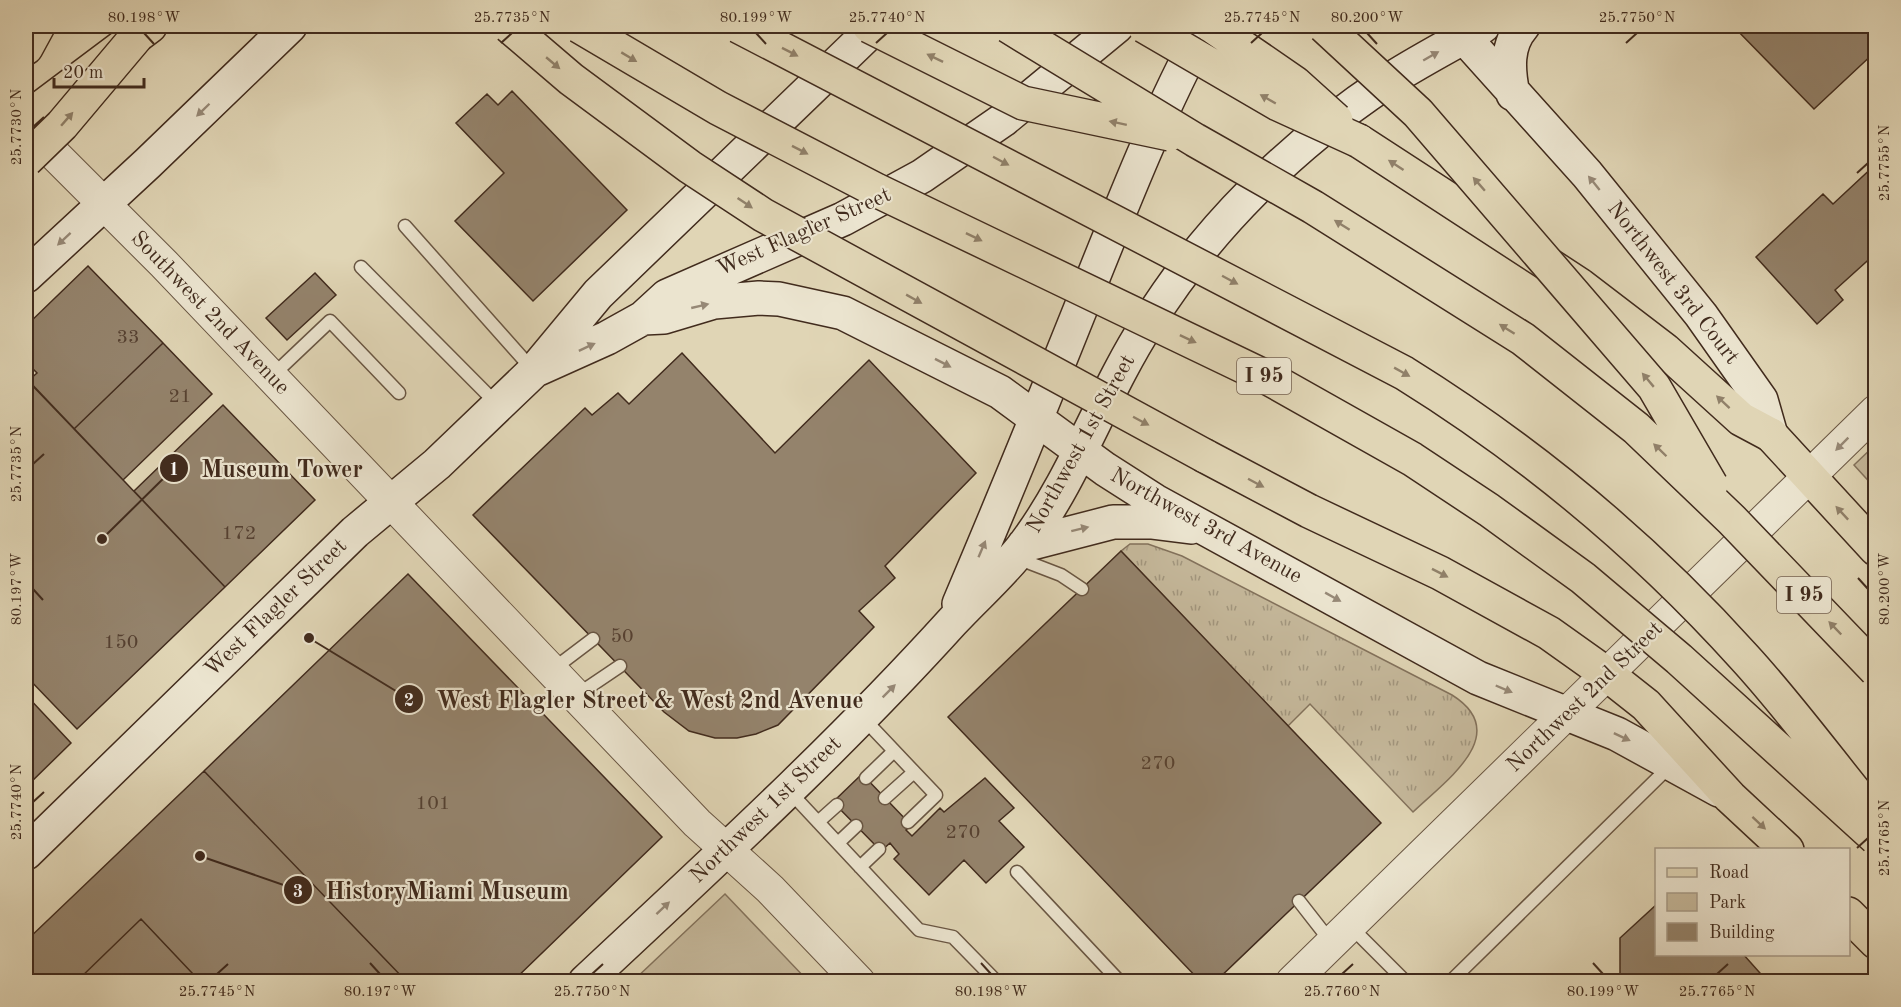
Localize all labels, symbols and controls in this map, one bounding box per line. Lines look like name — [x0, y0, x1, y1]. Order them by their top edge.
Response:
text: 80.198°W — [108, 11, 180, 26]
text: 25.7735°N — [474, 11, 551, 26]
text: 80.199°W — [720, 11, 792, 26]
text: 25.7740°N — [849, 11, 926, 26]
text: 25.7745°N — [1224, 11, 1301, 26]
text: 80.200°W — [1331, 11, 1403, 26]
text: 25.7750°N — [1599, 11, 1676, 26]
one-way arrow — [781, 47, 799, 57]
scale bar — [54, 51, 144, 89]
one-way arrow — [621, 51, 637, 62]
one-way arrow — [1423, 51, 1440, 61]
one-way arrow — [927, 54, 944, 63]
one-way arrow — [545, 57, 561, 70]
text: 20 m — [63, 64, 103, 82]
text: 25.7730°N — [10, 88, 25, 165]
one-way arrow — [1260, 94, 1277, 104]
one-way arrow — [196, 103, 211, 116]
one-way arrow — [60, 112, 73, 127]
one-way arrow — [1108, 118, 1127, 127]
text: 25.7755°N — [1878, 124, 1893, 201]
one-way arrow — [791, 146, 808, 155]
one-way arrow — [992, 156, 1009, 166]
one-way arrow — [1388, 159, 1404, 170]
one-way arrow — [1587, 175, 1600, 191]
one-way arrow — [1473, 176, 1486, 192]
street label: West Flagler Street — [714, 184, 894, 280]
one-way arrow — [736, 197, 752, 209]
street label: Northwest 3rd Court — [1603, 198, 1743, 368]
one-way arrow — [1334, 219, 1350, 230]
street label: Southwest 2nd Avenue — [126, 227, 294, 399]
one-way arrow — [57, 232, 71, 246]
one-way arrow — [966, 233, 983, 242]
one-way arrow — [1222, 275, 1239, 285]
one-way arrow — [906, 294, 923, 304]
one-way arrow — [690, 300, 709, 310]
one-way arrow — [1499, 323, 1515, 334]
house number: 33 — [116, 328, 140, 348]
one-way arrow — [1180, 335, 1197, 344]
one-way arrow — [578, 342, 596, 351]
street label: Northwest 1st Street — [1023, 351, 1139, 537]
one-way arrow — [935, 358, 952, 368]
road number: I 95 — [1237, 358, 1291, 394]
one-way arrow — [1394, 367, 1411, 377]
one-way arrow — [1642, 373, 1655, 388]
house number: 21 — [168, 387, 192, 407]
one-way arrow — [1716, 396, 1731, 409]
one-way arrow — [1132, 416, 1150, 426]
text: 25.7735°N — [10, 425, 25, 502]
one-way arrow — [1836, 436, 1850, 450]
one-way arrow — [1652, 443, 1667, 457]
callout: Museum Tower — [159, 447, 375, 489]
text: Museum Tower — [201, 459, 363, 483]
text: 1 — [169, 461, 179, 479]
street label: Northwest 3rd Avenue — [1106, 464, 1306, 588]
one-way arrow — [1248, 478, 1265, 488]
one-way arrow — [1836, 506, 1849, 521]
house number: 172 — [222, 524, 256, 544]
one-way arrow — [1072, 524, 1090, 533]
street label: West Flagler Street — [201, 535, 351, 681]
one-way arrow — [977, 540, 987, 558]
text: 80.197°W — [10, 553, 25, 625]
text: 80.200°W — [1878, 553, 1893, 625]
one-way arrow — [1431, 568, 1448, 578]
road number: I 95 — [1777, 577, 1831, 613]
one-way arrow — [1325, 592, 1342, 602]
street label: Northwest 2nd Street — [1503, 617, 1667, 777]
one-way arrow — [1828, 620, 1842, 635]
house number: 50 — [610, 627, 634, 647]
house number: 150 — [104, 633, 138, 653]
callout: West Flagler Street & West 2nd Avenue — [394, 678, 875, 720]
one-way arrow — [882, 684, 896, 698]
one-way arrow — [1496, 684, 1514, 694]
text: West Flagler Street & West 2nd Avenue — [436, 690, 864, 714]
text: 2 — [404, 692, 414, 710]
street label: Northwest 1st Street — [686, 732, 846, 888]
one-way arrow — [1613, 732, 1630, 741]
house number: 270 — [1141, 754, 1175, 774]
text: 25.7740°N — [10, 763, 25, 840]
house number: 101 — [416, 794, 450, 814]
text: 25.7765°N — [1878, 799, 1893, 876]
one-way arrow — [1751, 816, 1766, 830]
house number: 270 — [946, 823, 980, 843]
legend — [1655, 848, 1850, 956]
text: Road — [1709, 864, 1749, 882]
callout: HistoryMiami Museum — [283, 869, 581, 911]
text: HistoryMiami Museum — [325, 881, 569, 905]
text: 3 — [293, 883, 303, 901]
text: Park — [1709, 894, 1746, 912]
one-way arrow — [656, 902, 670, 916]
text: Building — [1709, 924, 1775, 942]
text: 25.7745°N — [179, 985, 256, 1000]
text: 80.197°W — [344, 985, 416, 1000]
text: 25.7750°N — [554, 985, 631, 1000]
text: 80.198°W — [955, 985, 1027, 1000]
text: 25.7760°N — [1304, 985, 1381, 1000]
text: 80.199°W — [1567, 985, 1639, 1000]
text: 25.7765°N — [1679, 985, 1756, 1000]

